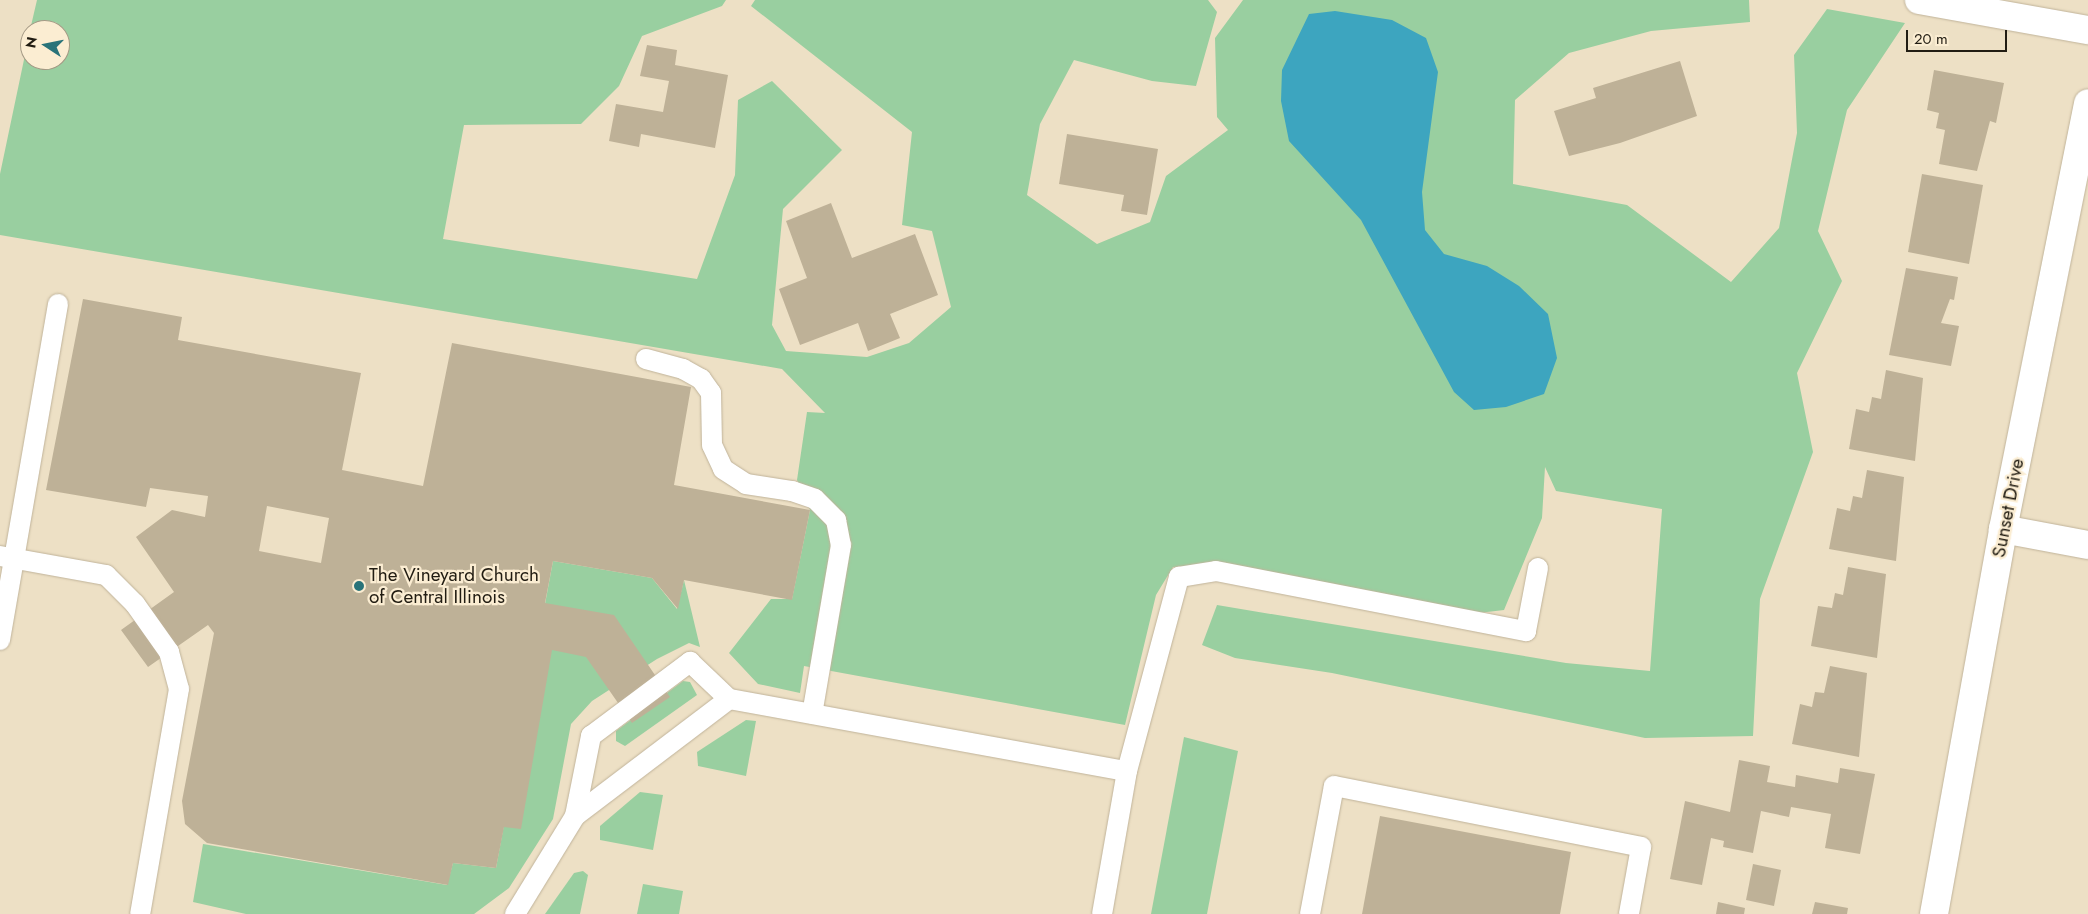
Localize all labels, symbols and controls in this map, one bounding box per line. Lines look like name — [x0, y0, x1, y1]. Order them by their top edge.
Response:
north arrow — [20, 20, 70, 70]
scale bar — [1908, 20, 2009, 52]
text: 20 m — [1914, 28, 1948, 50]
text: N — [20, 35, 42, 50]
street label: Sunset Drive — [1987, 457, 2029, 559]
place label: The Vineyard Church of Central Illinois — [369, 564, 539, 608]
marker: The Vineyard Church of Central Illinois — [353, 580, 365, 592]

